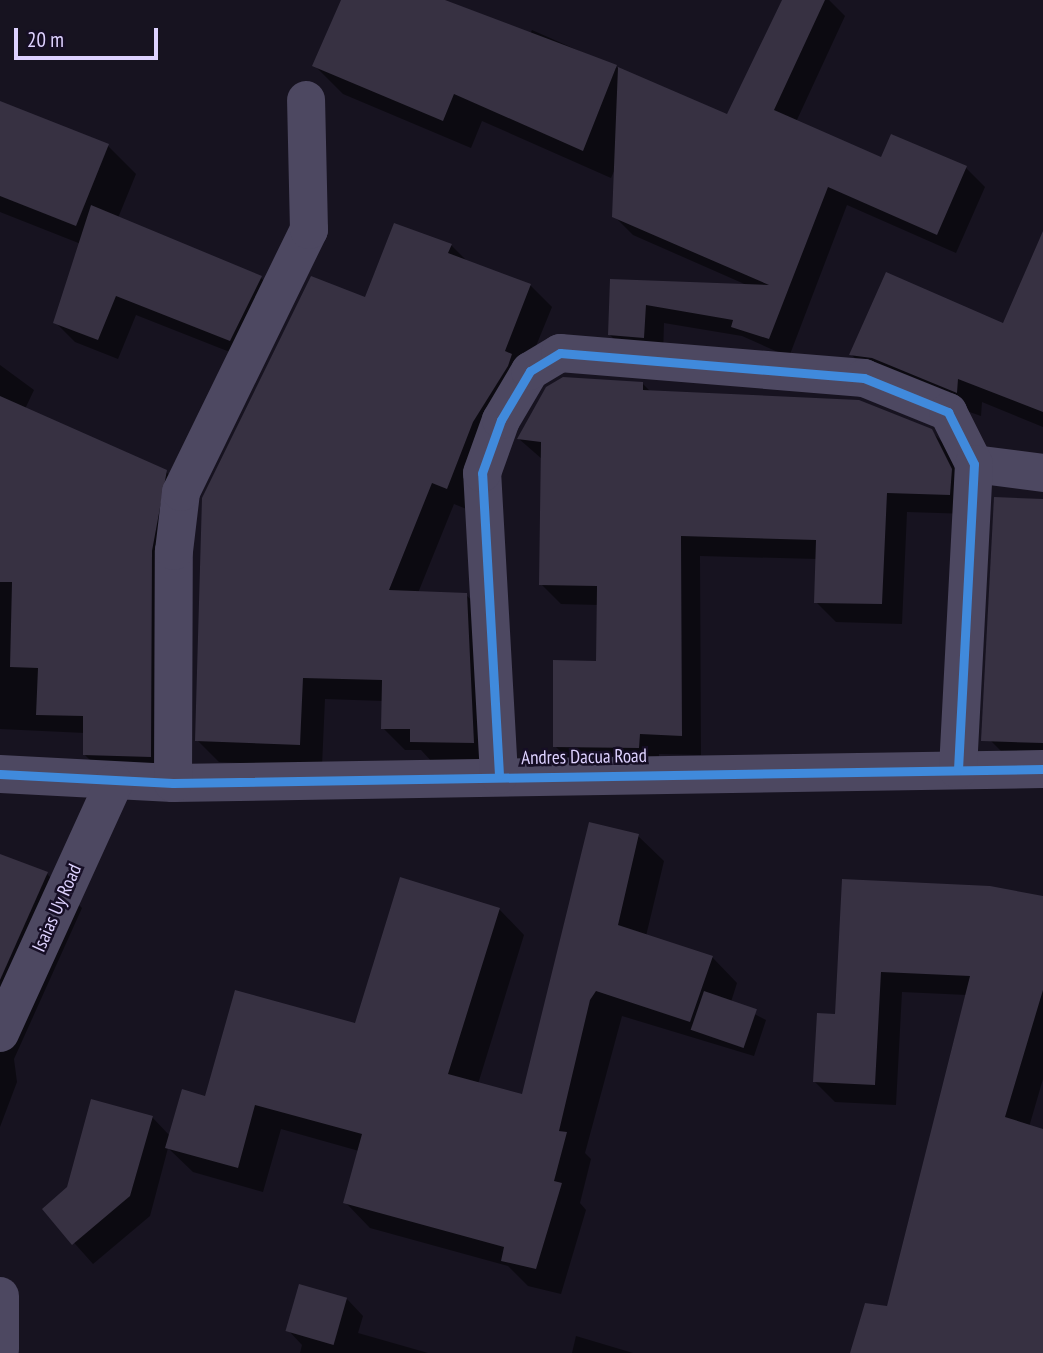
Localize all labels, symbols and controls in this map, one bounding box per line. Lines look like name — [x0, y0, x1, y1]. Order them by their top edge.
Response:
scale bar — [18, 14, 161, 58]
text: 20 m — [27, 26, 64, 53]
street label: Andres Dacua Road — [521, 745, 647, 769]
street label: Isaias Uy Road — [27, 860, 87, 956]

